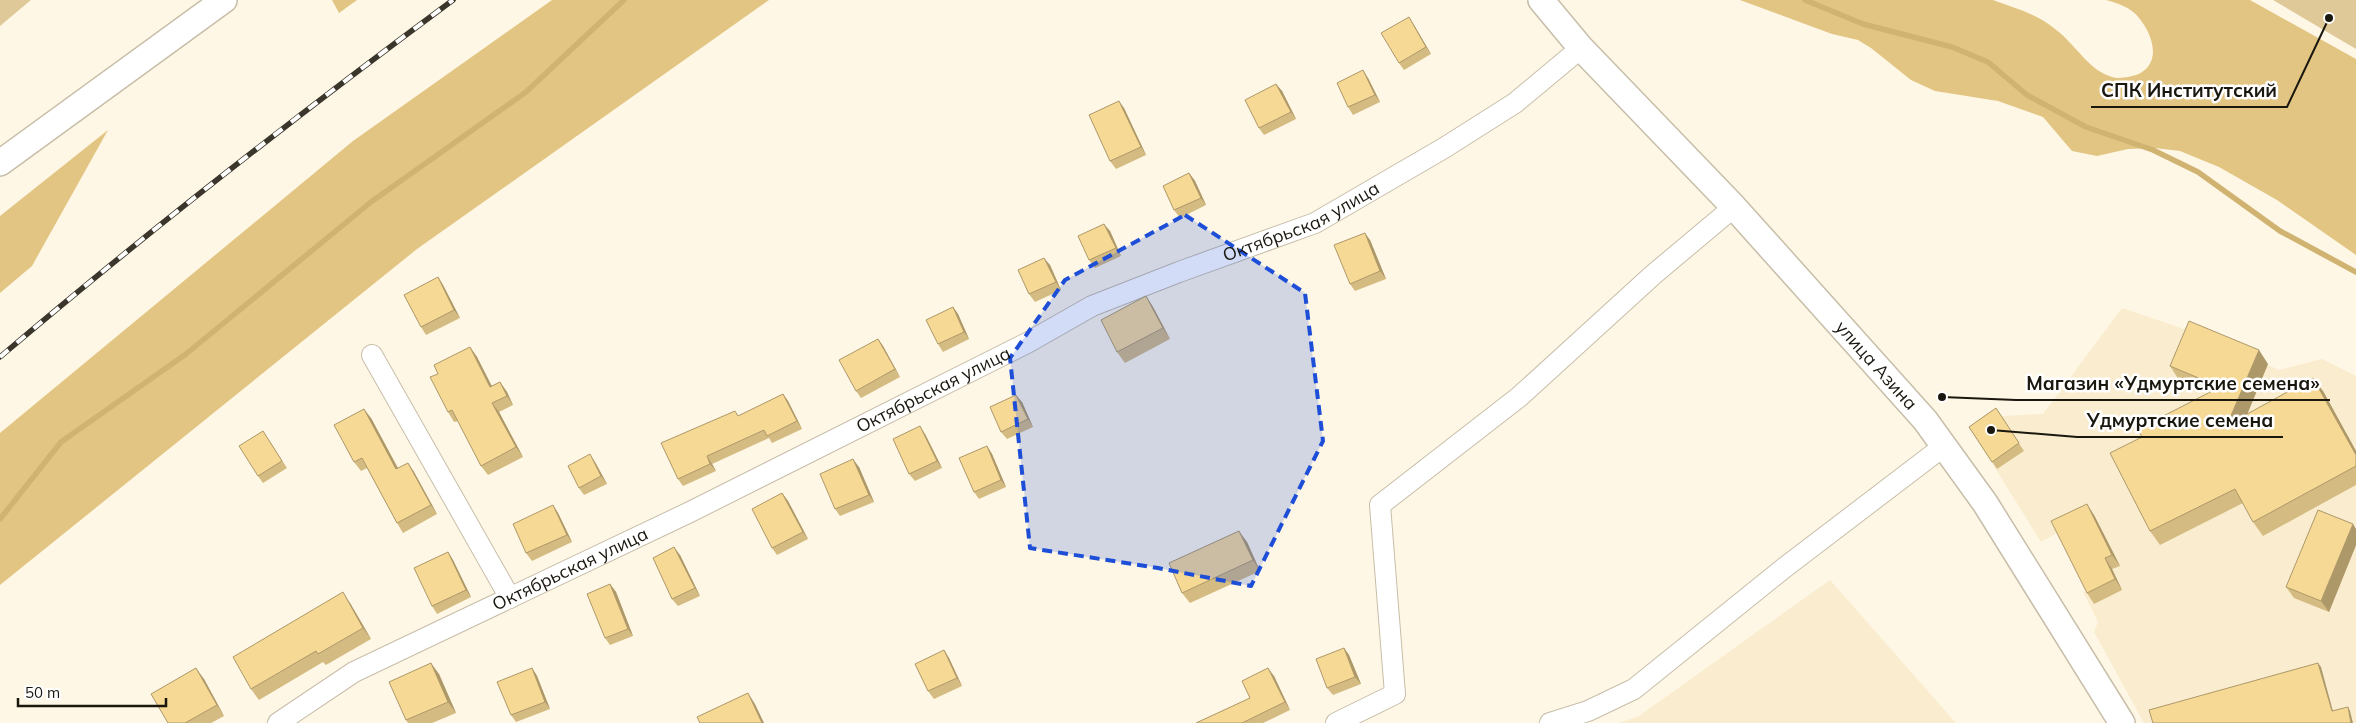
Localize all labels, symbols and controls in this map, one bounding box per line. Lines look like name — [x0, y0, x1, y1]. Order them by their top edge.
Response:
callout: СПК Институтский — [2091, 73, 2287, 107]
text: СПК Институтский — [2101, 78, 2277, 102]
street label: Октябрьская улица — [1219, 176, 1383, 266]
street label: улица Азина — [1831, 316, 1922, 415]
street label: Октябрьская улица — [852, 341, 1014, 438]
callout: Магазин «Удмуртские семена» — [2016, 366, 2330, 400]
text: Магазин «Удмуртские семена» — [2026, 371, 2320, 395]
callout: Удмуртские семена — [2077, 403, 2283, 437]
text: Удмуртские семена — [2086, 408, 2273, 432]
street label: Октябрьская улица — [488, 522, 652, 615]
scale bar — [18, 676, 165, 708]
text: 50 m — [25, 683, 60, 702]

